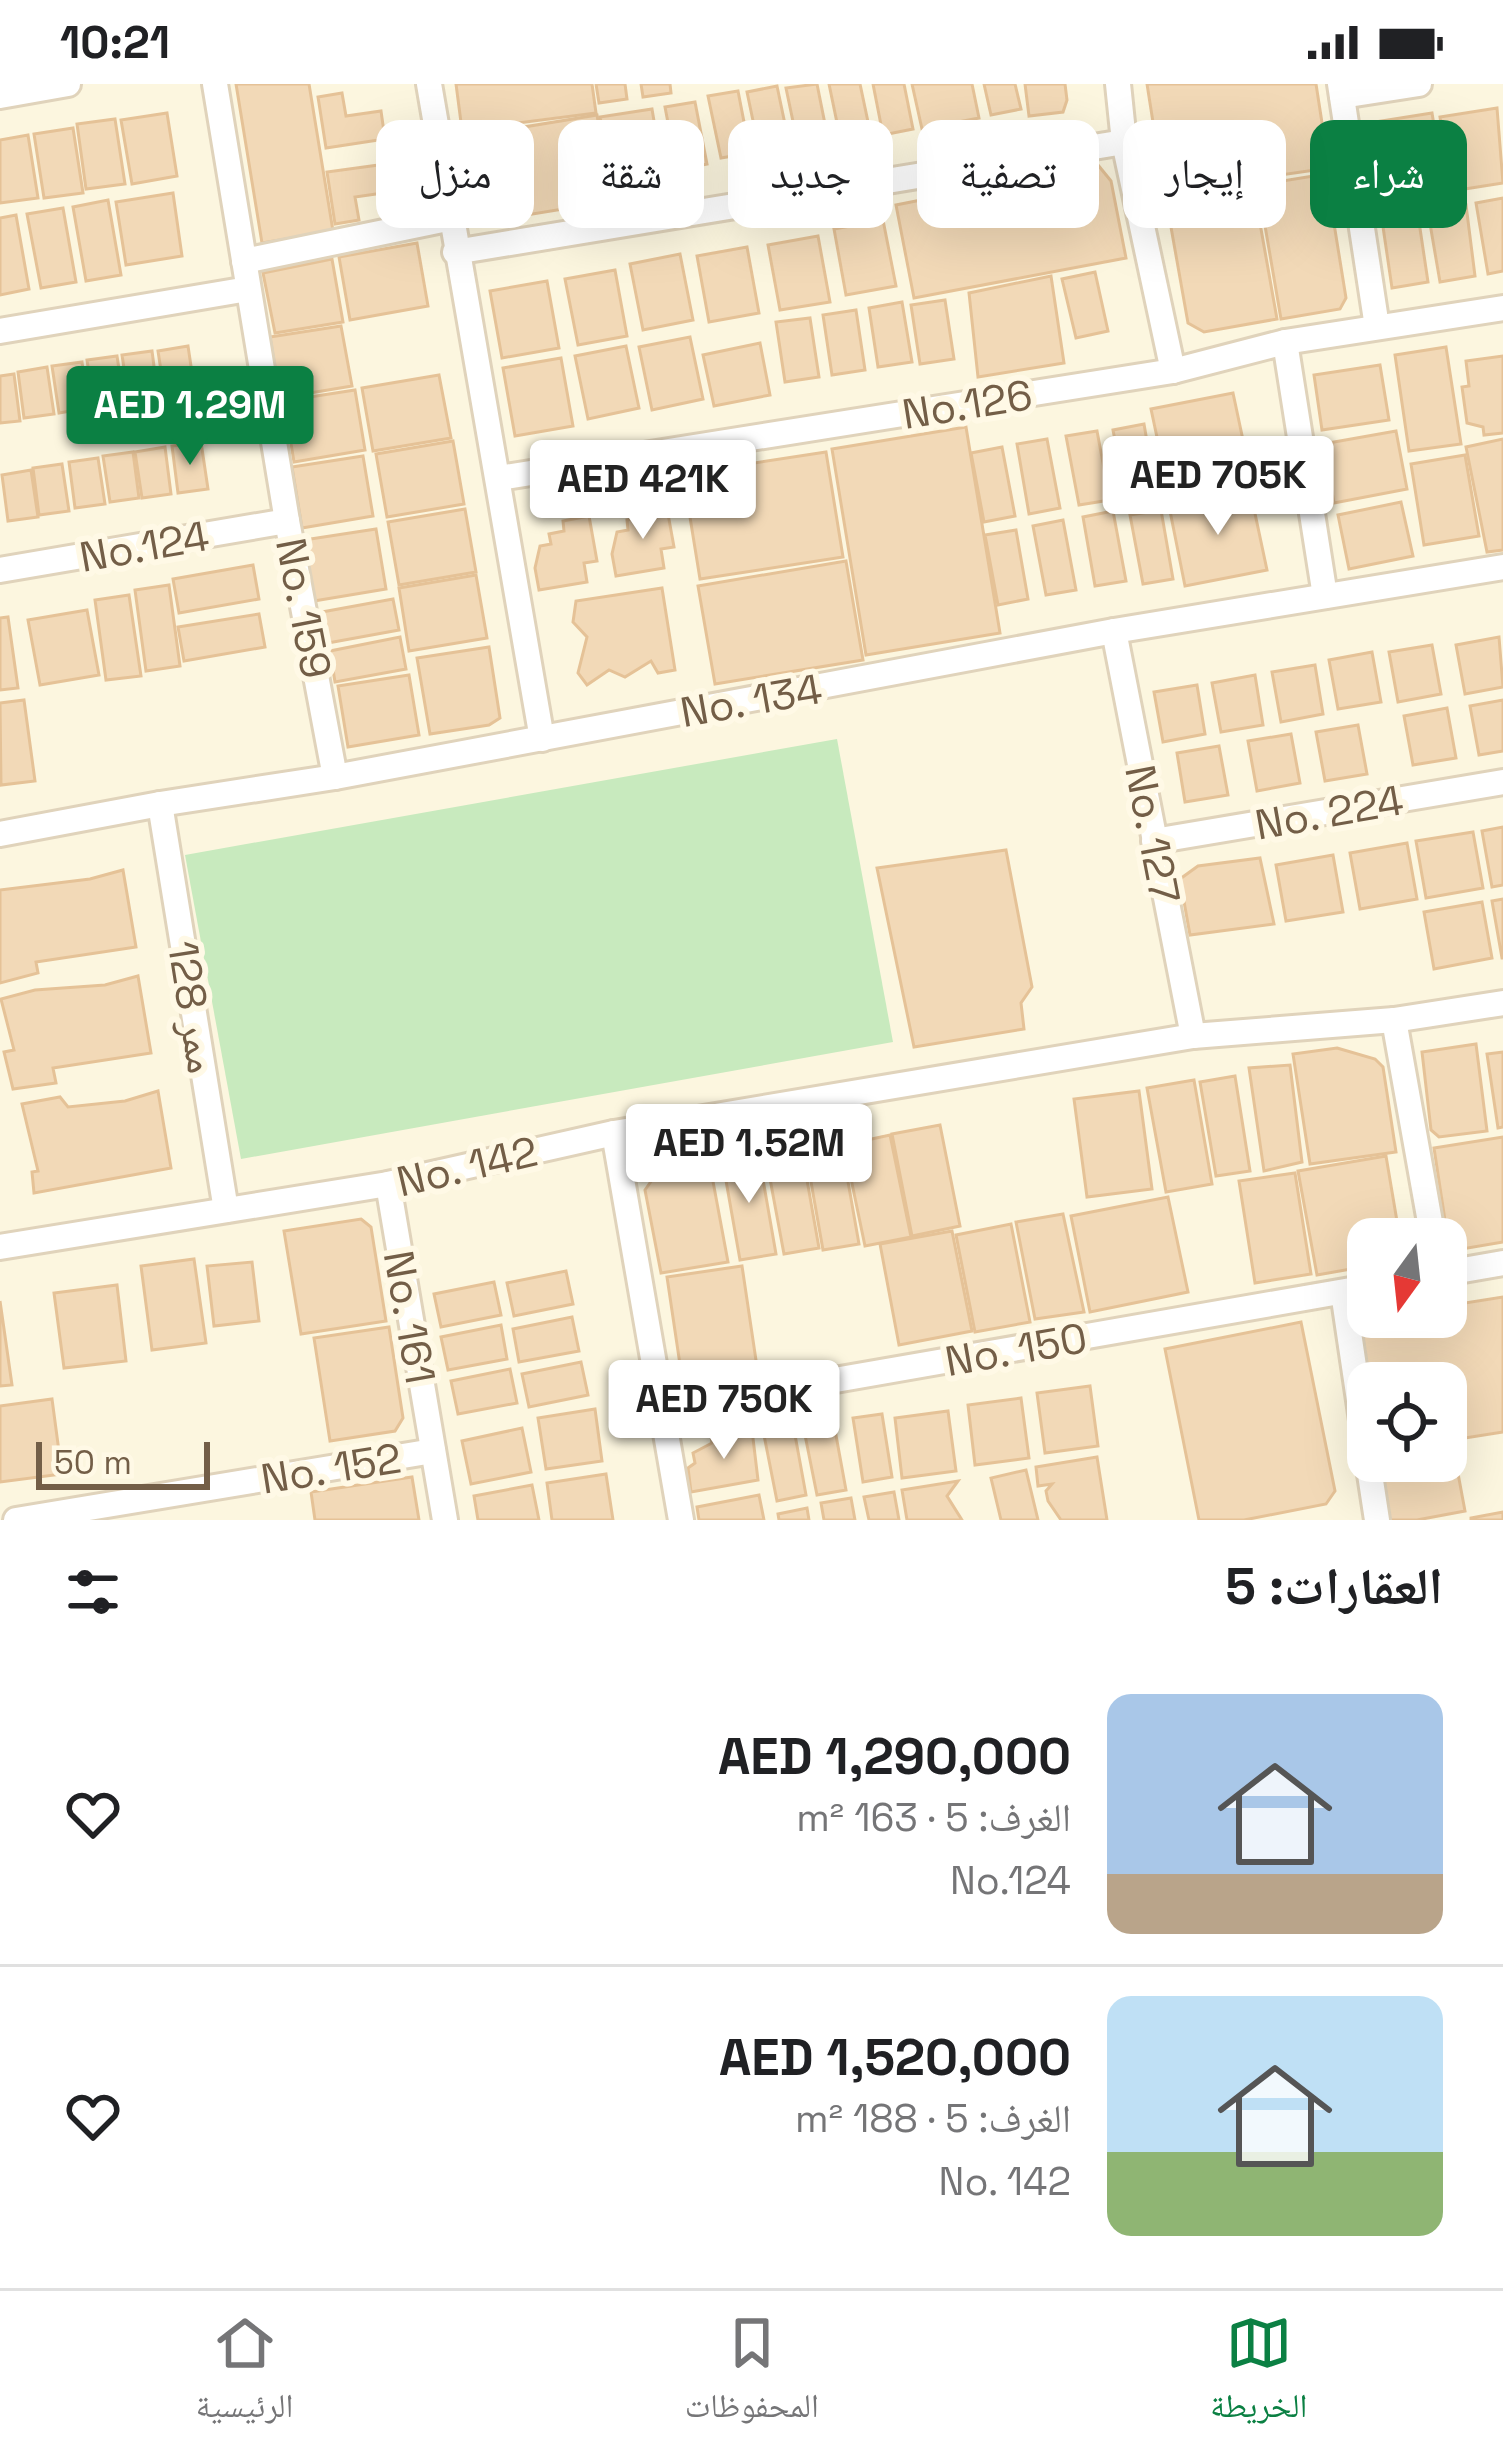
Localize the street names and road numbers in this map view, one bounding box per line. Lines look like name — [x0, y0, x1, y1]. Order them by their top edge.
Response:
street label: No.126 — [898, 368, 1036, 441]
street label: No.124 — [75, 509, 213, 584]
street label: No. 159 — [264, 533, 343, 683]
street label: No. 134 — [676, 662, 826, 739]
street label: No. 127 — [1113, 760, 1192, 908]
street label: No. 224 — [1251, 773, 1407, 852]
street label: ممر 128 — [156, 937, 229, 1077]
street label: No. 142 — [392, 1125, 543, 1208]
street label: No. 161 — [372, 1246, 447, 1388]
street label: No. 150 — [941, 1311, 1091, 1388]
street label: No. 152 — [257, 1431, 405, 1506]

